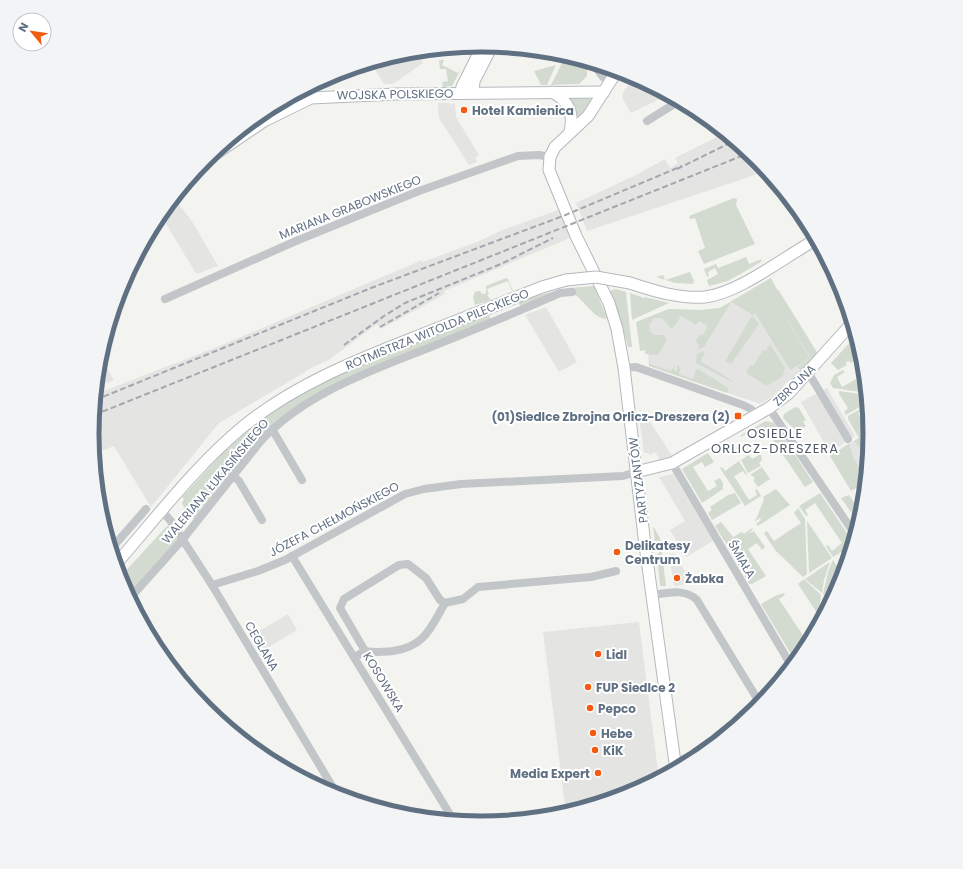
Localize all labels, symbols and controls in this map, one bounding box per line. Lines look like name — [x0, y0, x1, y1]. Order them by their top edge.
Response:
north arrow — [12, 12, 52, 52]
text: N — [14, 20, 32, 35]
street label: WOJSKA POLSKIEGO — [337, 84, 453, 104]
place label: Hotel Kamienica — [472, 102, 574, 119]
marker: Hotel Kamienica — [459, 105, 469, 115]
street label: MARIANA GRABOWSKIEGO — [276, 171, 424, 243]
street label: ROTMISTRZA WITOLDA PILECKIEGO — [343, 284, 531, 374]
street label: ZBROJNA — [769, 360, 819, 410]
place label: (01)Siedlce Zbrojna Orlicz-Dreszera (2) — [491, 408, 730, 425]
marker: (01)Siedlce Zbrojna Orlicz-Dreszera (2) — [733, 411, 743, 421]
street label: WALERIANA ŁUKASIŃSKIEGO — [158, 415, 272, 547]
district label: OSIEDLE ORLICZ-DRESZERA — [711, 424, 839, 458]
street label: PARTYZANTÓW — [624, 436, 652, 524]
street label: JÓZEFA CHEŁMOŃSKIEGO — [266, 477, 402, 561]
place label: Delikatesy Centrum — [625, 537, 691, 568]
street label: ŚMIAŁA — [724, 537, 760, 581]
marker: Delikatesy Centrum — [612, 547, 622, 557]
place label: Żabka — [685, 570, 724, 587]
marker: Żabka — [672, 573, 682, 583]
street label: CEGLANA — [241, 618, 283, 674]
place label: Lidl — [606, 646, 627, 663]
street label: KOSOWSKA — [359, 649, 409, 715]
marker: Lidl — [593, 649, 603, 659]
place label: FUP Siedlce 2 — [596, 679, 675, 696]
marker: FUP Siedlce 2 — [583, 682, 593, 692]
place label: Pepco — [598, 700, 636, 717]
marker: Pepco — [585, 703, 595, 713]
place label: Hebe — [601, 725, 633, 742]
marker: Hebe — [588, 728, 598, 738]
place label: KiK — [603, 742, 624, 759]
marker: KiK — [590, 745, 600, 755]
place label: Media Expert — [510, 765, 590, 782]
marker: Media Expert — [593, 768, 603, 778]

